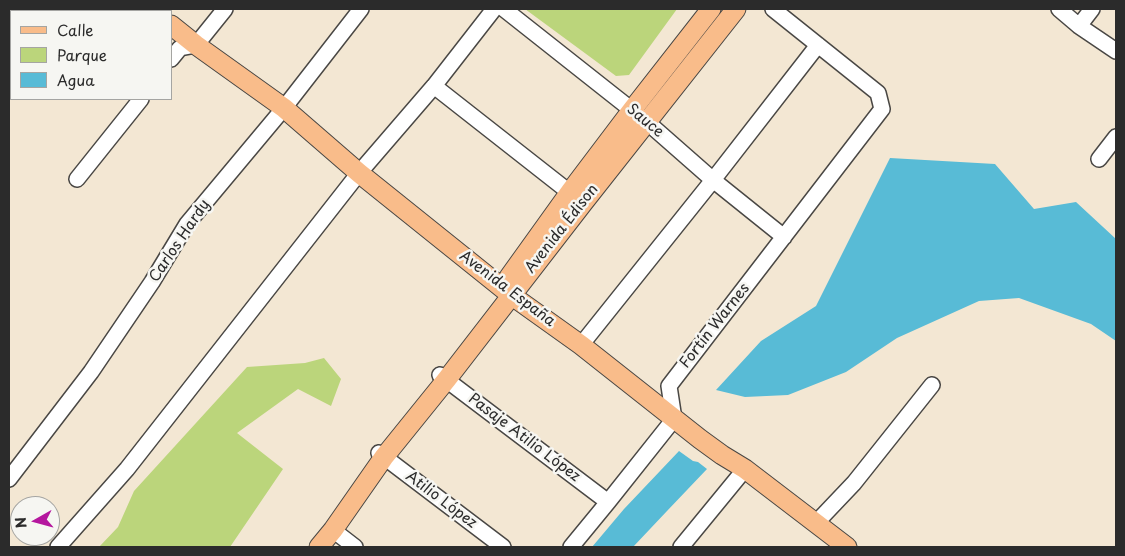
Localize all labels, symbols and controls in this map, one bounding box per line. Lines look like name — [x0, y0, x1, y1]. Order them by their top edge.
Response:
legend — [10, 10, 172, 100]
text: Calle — [57, 18, 94, 41]
text: Parque — [57, 43, 107, 66]
text: Agua — [57, 68, 95, 91]
street label: Sauce — [623, 100, 667, 142]
street label: Avenida Édison — [522, 181, 602, 277]
street label: Carlos Hardy — [146, 196, 214, 286]
street label: Avenida España — [456, 247, 558, 331]
street label: Fortín Warnes — [676, 280, 754, 372]
street label: Pasaje Atilio López — [465, 390, 583, 486]
street label: Atilio López — [402, 467, 480, 533]
north arrow — [10, 496, 60, 546]
text: N — [10, 516, 32, 530]

